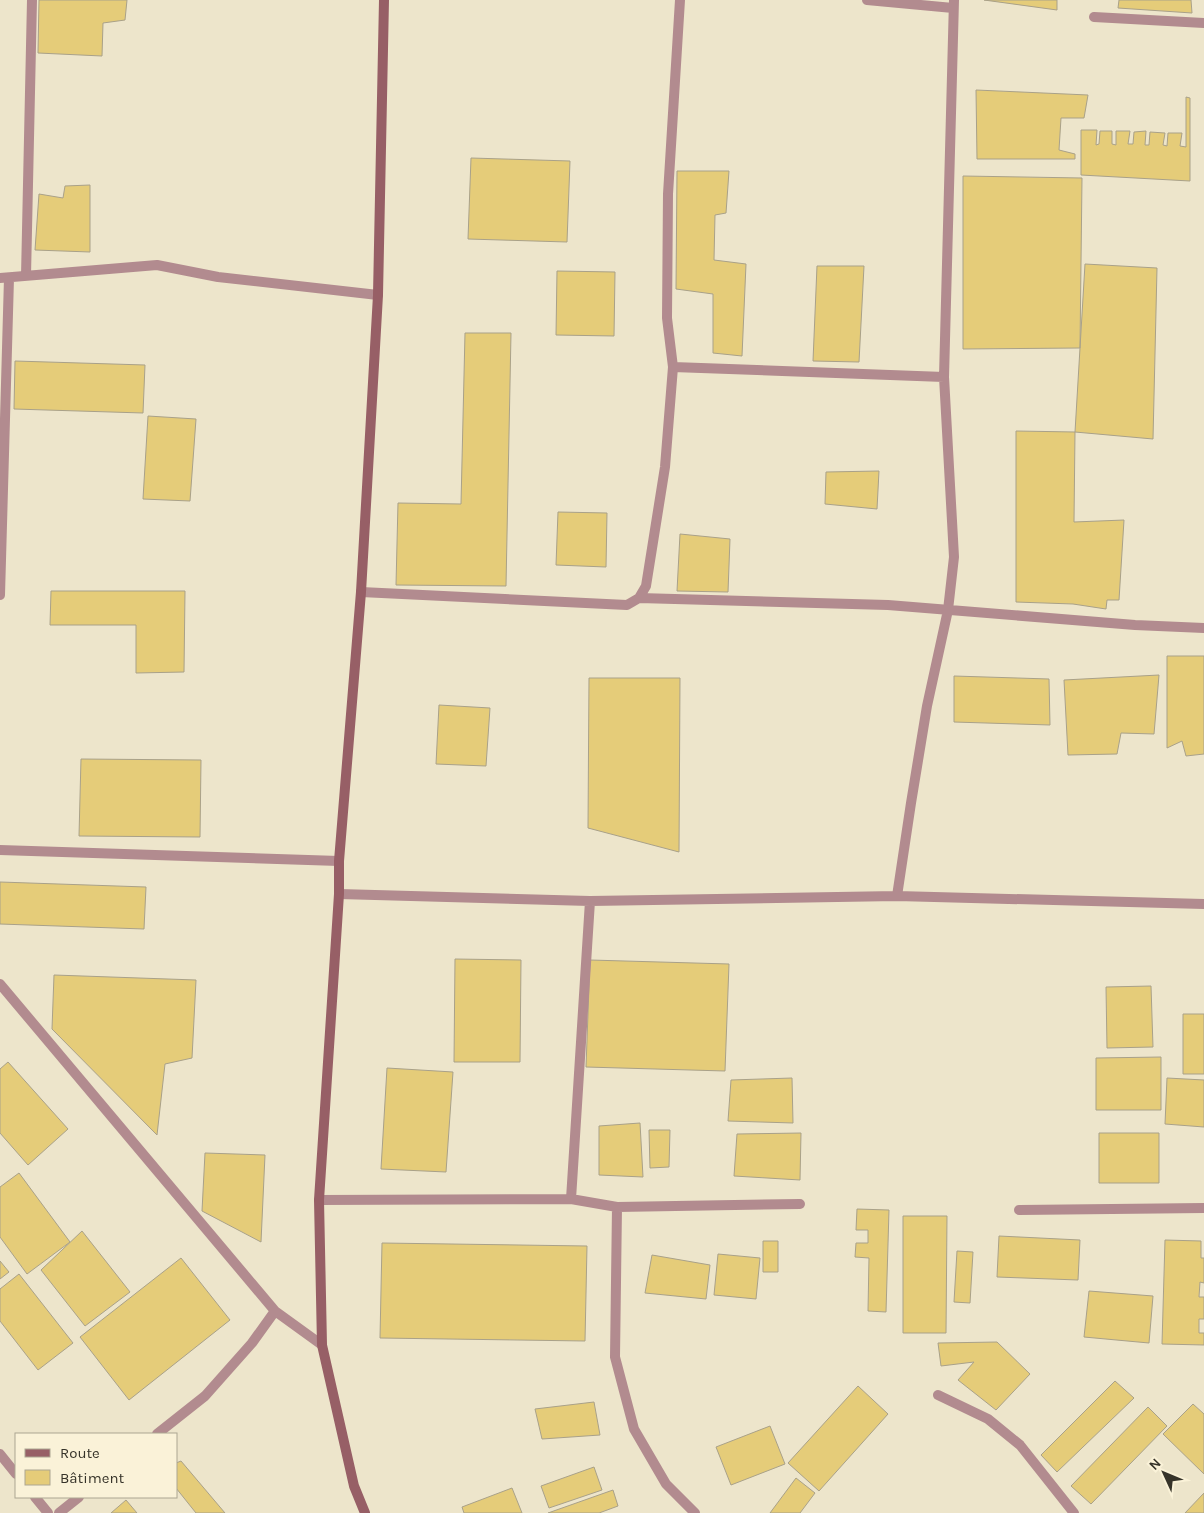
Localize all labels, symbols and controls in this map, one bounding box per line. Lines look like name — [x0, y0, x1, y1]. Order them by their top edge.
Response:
legend — [15, 1433, 178, 1498]
text: Route — [60, 1444, 100, 1462]
north arrow — [1139, 1448, 1189, 1498]
text: N — [1145, 1455, 1165, 1474]
text: Bâtiment — [60, 1469, 124, 1487]

